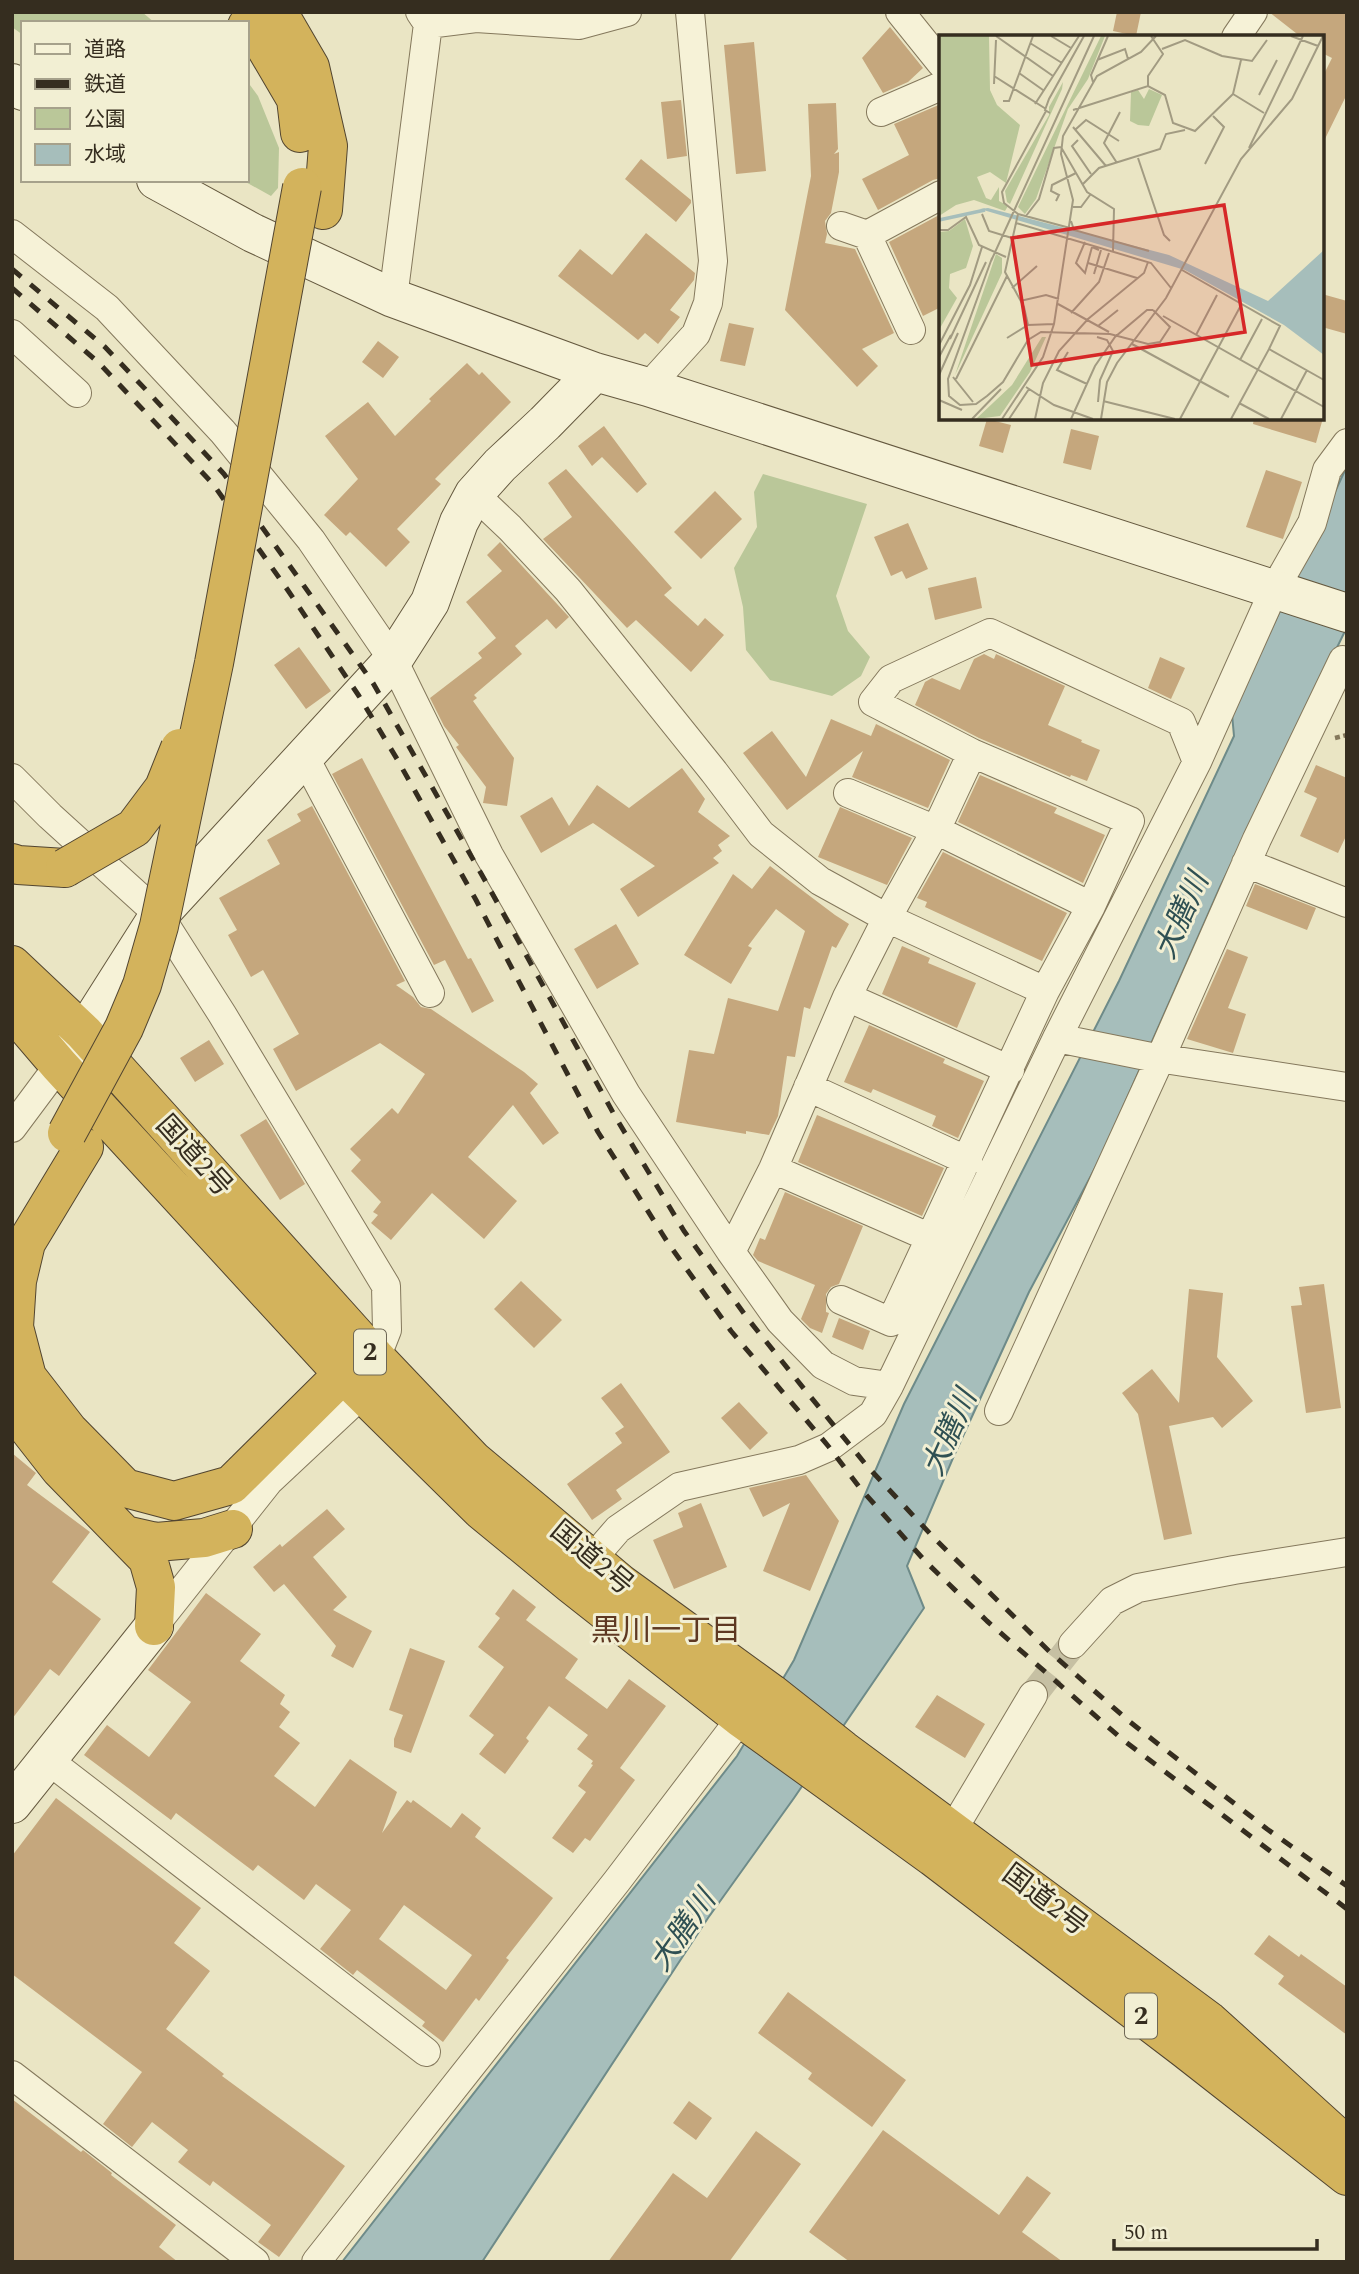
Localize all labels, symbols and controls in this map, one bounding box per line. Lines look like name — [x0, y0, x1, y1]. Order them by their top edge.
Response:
legend — [21, 21, 248, 182]
text: 道路 — [84, 34, 126, 66]
inset map — [939, 35, 1324, 420]
text: 鉄道 — [84, 69, 126, 101]
text: 公園 — [84, 104, 126, 136]
text: 水域 — [84, 139, 126, 171]
water label: 大膳川 — [1143, 863, 1223, 966]
street label: 国道2号 — [145, 1105, 243, 1207]
road number: 2 — [354, 1330, 386, 1374]
water label: 大膳川 — [911, 1380, 991, 1483]
street label: 国道2号 — [541, 1510, 643, 1606]
district label: 黒川一丁目 — [591, 1608, 741, 1654]
street label: 国道2号 — [993, 1853, 1097, 1947]
water label: 大膳川 — [638, 1878, 729, 1981]
road number: 2 — [1125, 1994, 1157, 2038]
scale bar — [1114, 2208, 1317, 2252]
text: 50 m — [1124, 2217, 1168, 2249]

